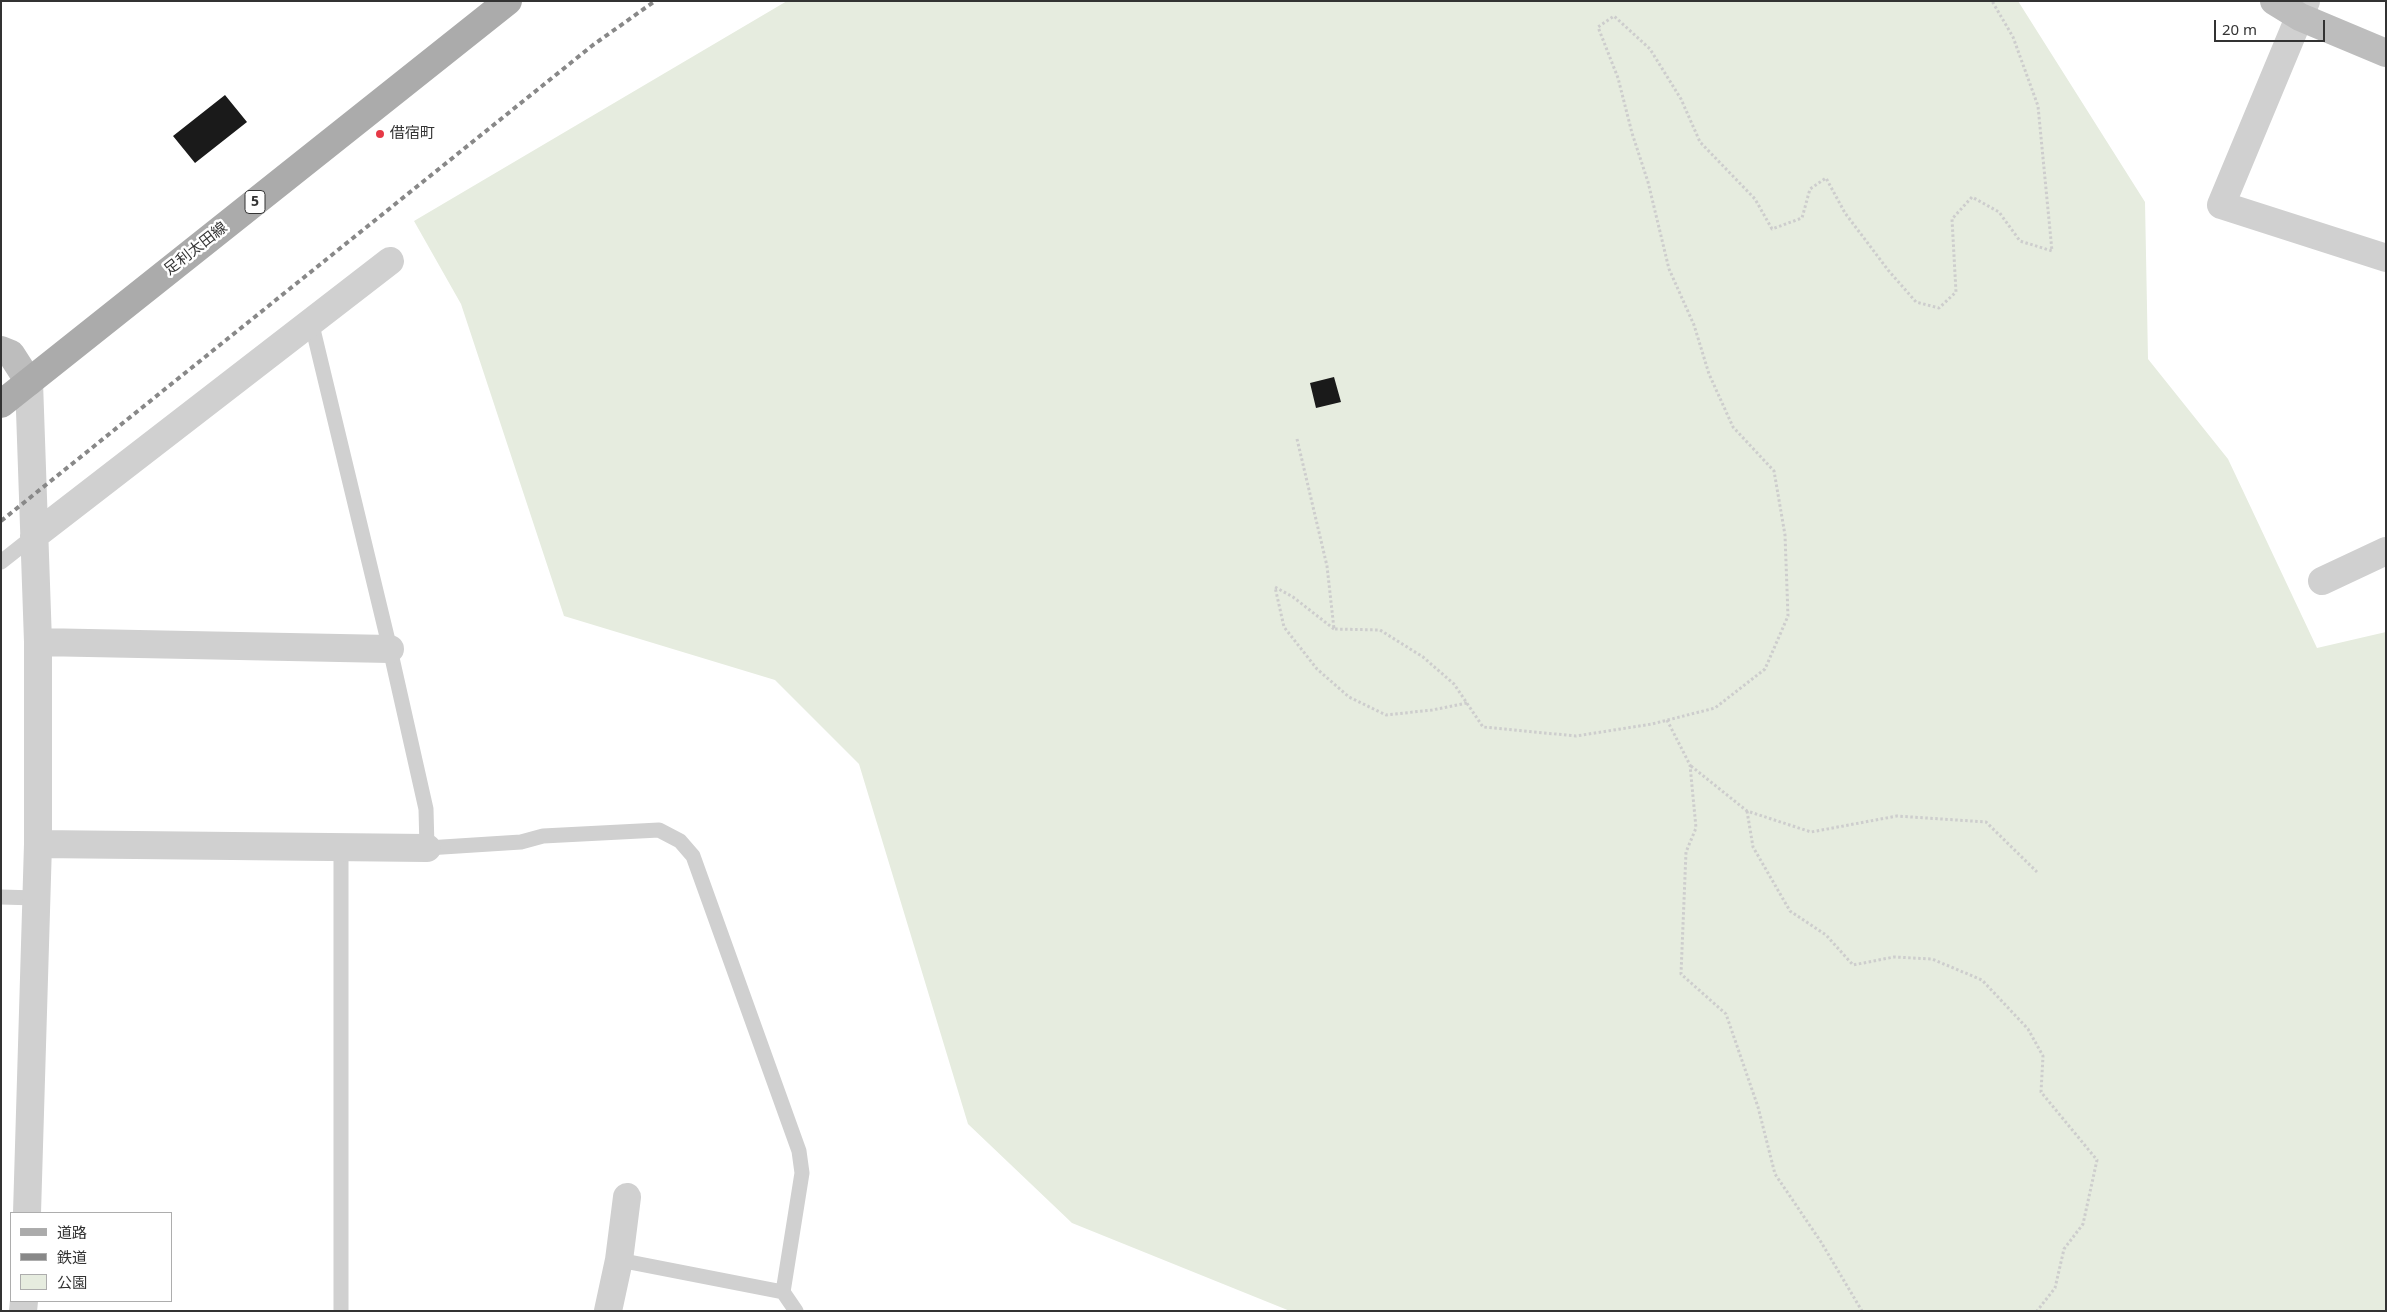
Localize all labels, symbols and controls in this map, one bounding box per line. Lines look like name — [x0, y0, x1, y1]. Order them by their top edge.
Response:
scale bar — [2217, 10, 2328, 42]
text: 20 m — [2222, 19, 2257, 39]
place label: 借宿町 — [390, 125, 435, 143]
marker: 借宿町 — [374, 128, 386, 140]
road number: 5 — [245, 190, 265, 213]
street label: 足利太田線 — [161, 219, 231, 279]
legend — [10, 1212, 172, 1302]
text: 道路 — [57, 1222, 87, 1242]
text: 鉄道 — [57, 1247, 87, 1267]
text: 公園 — [57, 1272, 87, 1292]

